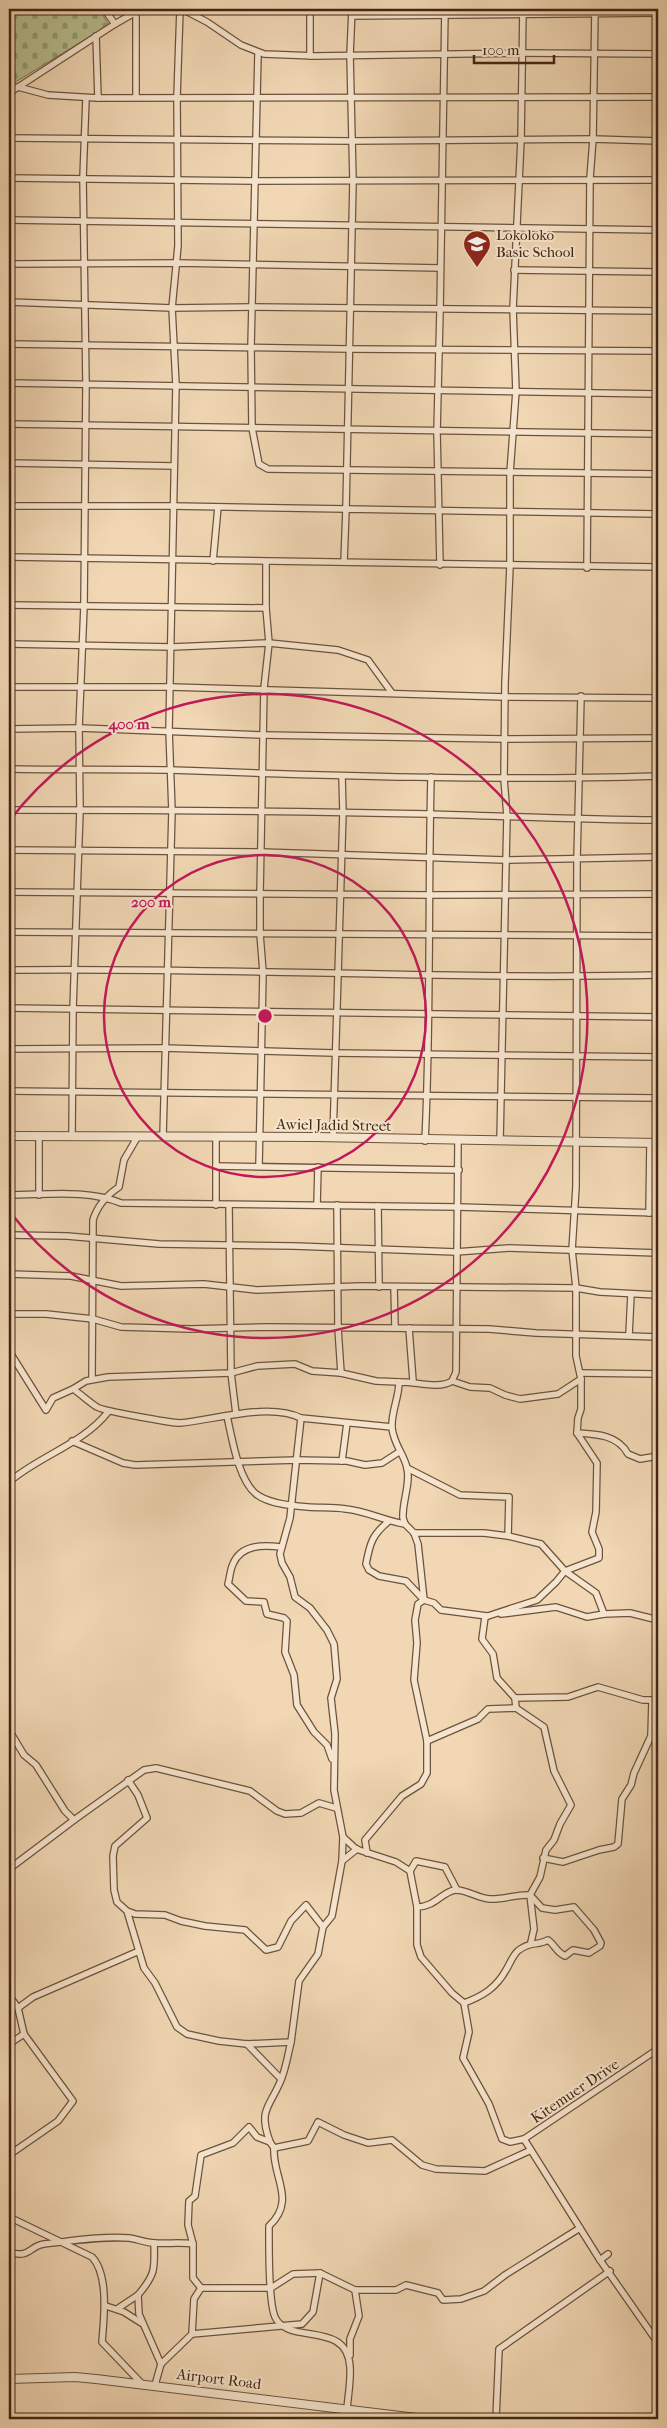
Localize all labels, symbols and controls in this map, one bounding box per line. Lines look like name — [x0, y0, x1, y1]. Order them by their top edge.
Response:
scale bar — [474, 32, 554, 64]
text: 100 m — [482, 41, 520, 59]
place label: Lokoloko Basic School — [496, 226, 574, 261]
school or university icon: Lokoloko Basic School — [462, 229, 492, 268]
text: 400 m — [107, 715, 150, 733]
text: 200 m — [131, 893, 171, 911]
centre of rings — [256, 1007, 274, 1025]
street label: Awiel Jadid Street — [275, 1115, 392, 1135]
street label: Kitemuer Drive — [528, 2055, 623, 2127]
street label: Airport Road — [175, 2365, 263, 2393]

